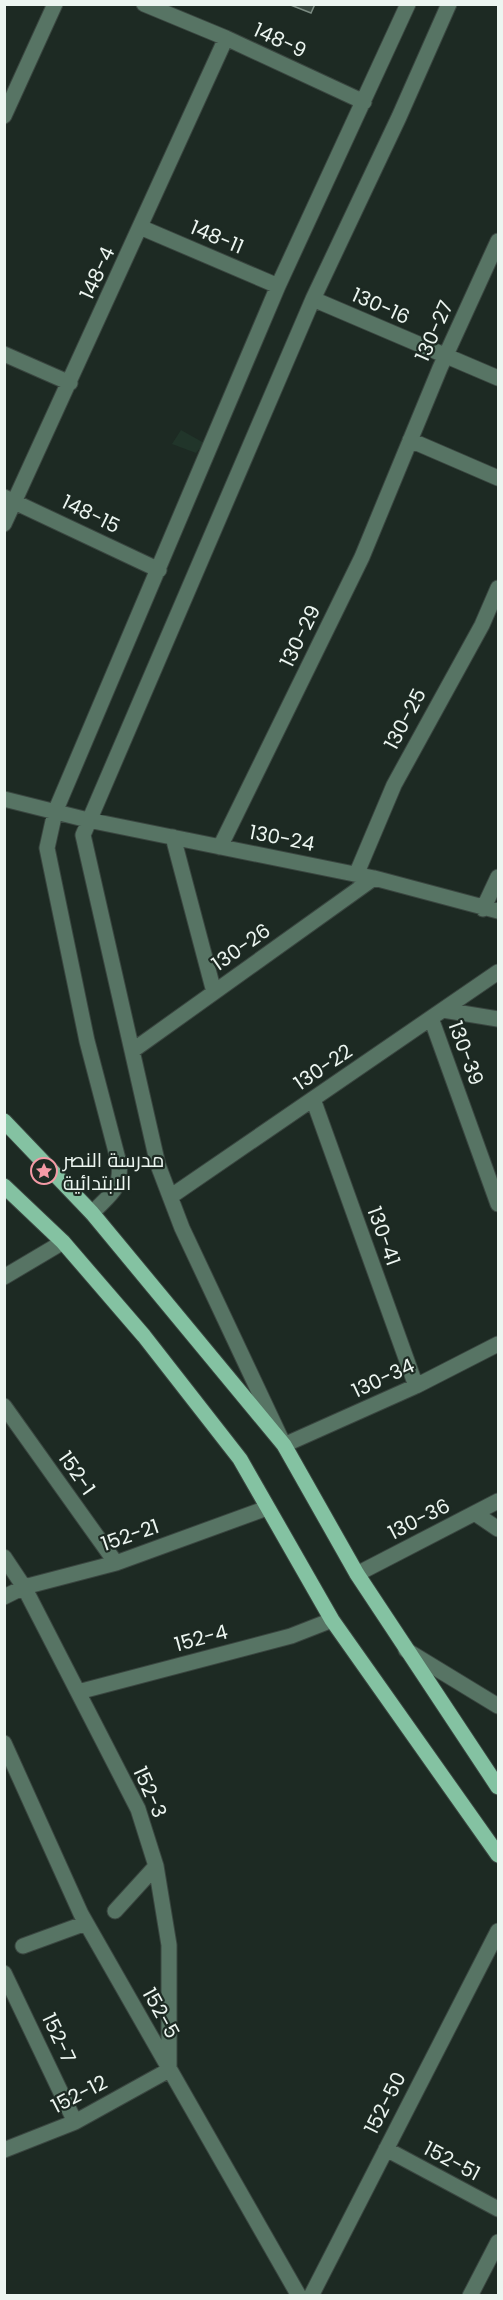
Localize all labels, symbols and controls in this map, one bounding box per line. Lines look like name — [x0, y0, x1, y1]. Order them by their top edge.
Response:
street label: 148-9 — [249, 16, 311, 64]
street label: 148-11 — [186, 213, 248, 261]
street label: 148-4 — [73, 242, 121, 304]
street label: 130-16 — [347, 281, 415, 331]
street label: 130-27 — [408, 296, 460, 366]
street label: 148-15 — [57, 488, 125, 540]
street label: 130-29 — [273, 600, 327, 672]
street label: 130-25 — [377, 683, 433, 755]
street label: 130-24 — [247, 818, 317, 858]
street label: 130-26 — [206, 917, 276, 977]
street label: 130-39 — [442, 1017, 490, 1089]
street label: 130-22 — [288, 1037, 358, 1097]
place label: مدرسة النصر الابتدائية — [62, 1146, 164, 1197]
place icon: مدرسة النصر الابتدائية — [29, 1156, 59, 1186]
street label: 130-41 — [360, 1203, 408, 1269]
street label: 130-34 — [347, 1351, 419, 1405]
street label: 152-1 — [52, 1445, 102, 1501]
street label: 130-36 — [383, 1491, 455, 1547]
street label: 152-21 — [97, 1512, 163, 1558]
street label: 152-4 — [171, 1617, 231, 1659]
street label: 152-3 — [126, 1762, 174, 1822]
street label: 152-5 — [136, 1983, 186, 2043]
street label: 152-7 — [35, 2008, 83, 2068]
street label: 152-50 — [357, 2067, 413, 2139]
street label: 152-12 — [46, 2068, 112, 2120]
street label: 152-51 — [419, 2134, 485, 2188]

